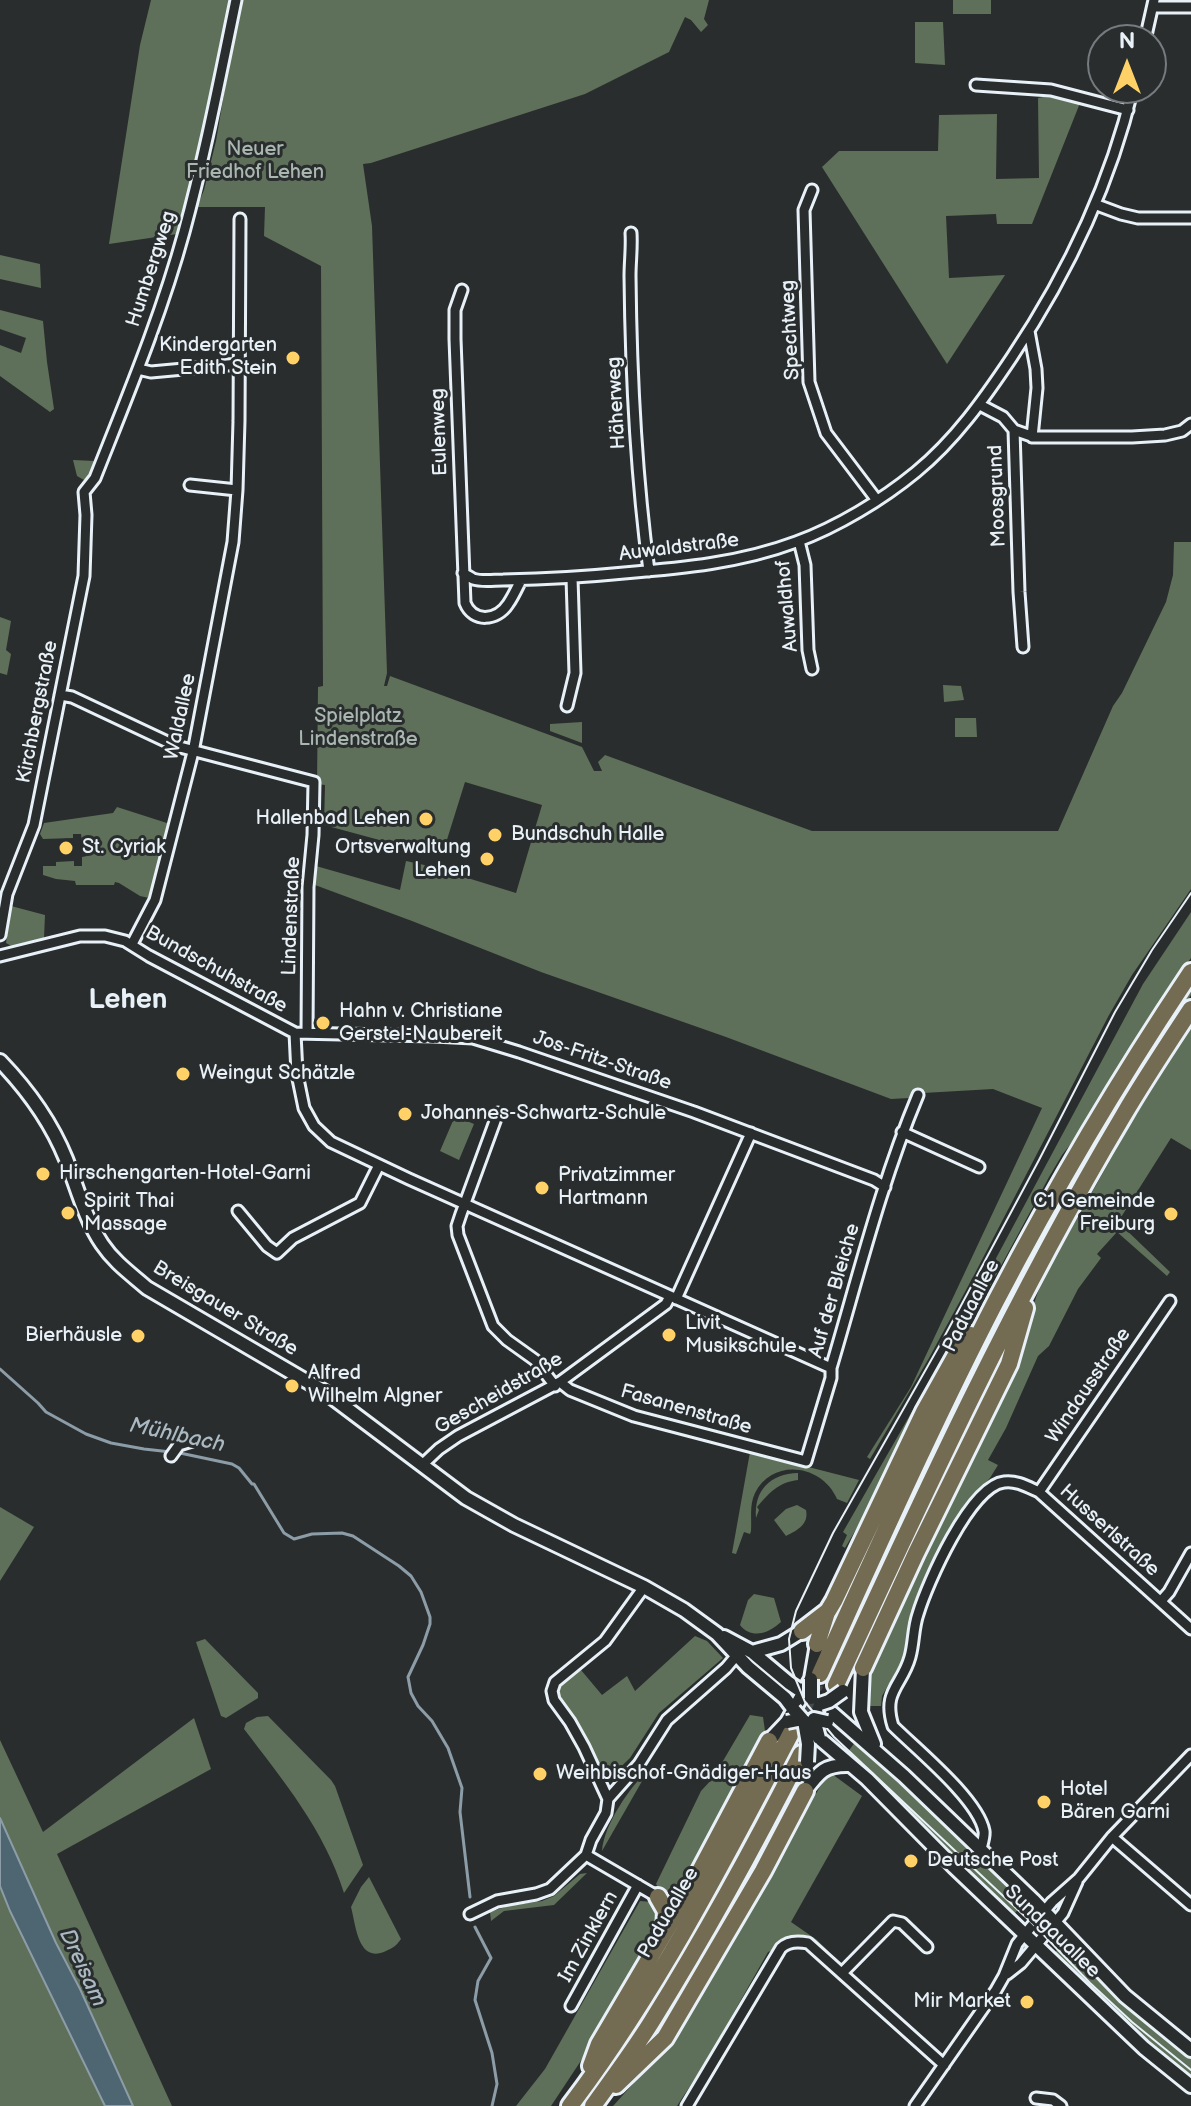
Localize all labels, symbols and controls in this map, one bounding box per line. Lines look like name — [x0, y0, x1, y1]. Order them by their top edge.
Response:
north arrow — [1087, 24, 1167, 104]
text: N — [1119, 28, 1135, 55]
park label: Neuer Friedhof Lehen — [186, 138, 324, 185]
street label: Humbergweg — [122, 208, 182, 330]
street label: Spechtweg — [776, 279, 806, 381]
place label: Kindergarten Edith Stein — [159, 334, 277, 381]
marker: Kindergarten Edith Stein — [284, 349, 302, 367]
street label: Häherweg — [603, 356, 631, 450]
street label: Eulenweg — [426, 388, 454, 476]
street label: Moosgrund — [984, 444, 1012, 548]
street label: Auwaldstraße — [618, 529, 740, 567]
street label: Auwaldhof — [772, 559, 804, 653]
street label: Kirchbergstraße — [12, 639, 64, 785]
street label: Waldallee — [160, 671, 202, 763]
park label: Spielplatz Lindenstraße — [298, 705, 418, 752]
place label: Hallenbad Lehen — [256, 807, 410, 831]
marker: Hallenbad Lehen — [417, 810, 435, 828]
place label: Bundschuh Halle — [511, 823, 664, 847]
marker: Bundschuh Halle — [486, 826, 504, 844]
place label: St. Cyriak — [82, 836, 166, 860]
place label: Ortsverwaltung Lehen — [335, 836, 471, 883]
marker: St. Cyriak — [57, 839, 75, 857]
marker: Ortsverwaltung Lehen — [478, 850, 496, 868]
street label: Lindenstraße — [278, 856, 306, 976]
street label: Bundschuhstraße — [141, 921, 291, 1019]
district label: Lehen — [89, 984, 167, 1018]
place label: Hahn v. Christiane Gerstel-Naubereit — [339, 1000, 503, 1047]
marker: Hahn v. Christiane Gerstel-Naubereit — [314, 1014, 332, 1032]
street label: Jos-Fritz-Straße — [530, 1026, 674, 1096]
place label: Weingut Schätzle — [199, 1062, 355, 1086]
marker: Weingut Schätzle — [174, 1065, 192, 1083]
place label: Johannes-Schwartz-Schule — [421, 1102, 666, 1126]
marker: Johannes-Schwartz-Schule — [396, 1105, 414, 1123]
place label: Hirschengarten-Hotel-Garni — [59, 1162, 311, 1186]
place label: Privatzimmer Hartmann — [558, 1164, 675, 1211]
marker: Hirschengarten-Hotel-Garni — [34, 1165, 52, 1183]
marker: Privatzimmer Hartmann — [533, 1179, 551, 1197]
place label: Spirit Thai Massage — [84, 1190, 174, 1237]
place label: C1 Gemeinde Freiburg — [1033, 1190, 1155, 1237]
marker: Spirit Thai Massage — [59, 1204, 77, 1222]
marker: C1 Gemeinde Freiburg — [1162, 1205, 1180, 1223]
street label: Auf der Bleiche — [804, 1221, 866, 1361]
street label: Breisgauer Straße — [148, 1256, 302, 1362]
street label: Paduaallee — [938, 1256, 1006, 1356]
place label: Livit Musikschule — [685, 1312, 797, 1359]
place label: Bierhäusle — [25, 1324, 122, 1348]
street label: Windausstraße — [1042, 1324, 1136, 1448]
marker: Livit Musikschule — [660, 1326, 678, 1344]
marker: Bierhäusle — [129, 1327, 147, 1345]
street label: Gescheidstraße — [431, 1348, 567, 1440]
place label: Alfred Wilhelm Algner — [308, 1362, 442, 1409]
marker: Alfred Wilhelm Algner — [283, 1377, 301, 1395]
street label: Fasanenstraße — [618, 1380, 754, 1440]
water label: Mühlbach — [127, 1413, 227, 1459]
street label: Husserlstraße — [1054, 1480, 1164, 1582]
place label: Weihbischof-Gnädiger-Haus — [556, 1762, 811, 1786]
marker: Weihbischof-Gnädiger-Haus — [531, 1765, 549, 1783]
place label: Hotel Bären Garni — [1060, 1778, 1170, 1825]
marker: Hotel Bären Garni — [1035, 1793, 1053, 1811]
place label: Deutsche Post — [927, 1849, 1058, 1873]
marker: Deutsche Post — [902, 1852, 920, 1870]
street label: Paduaallee — [633, 1863, 705, 1963]
street label: Sundgauallee — [999, 1880, 1105, 1984]
street label: Im Zinklern — [554, 1887, 624, 1987]
water label: Dreisam — [52, 1925, 112, 2011]
place label: Mir Market — [913, 1990, 1011, 2014]
marker: Mir Market — [1018, 1993, 1036, 2011]

